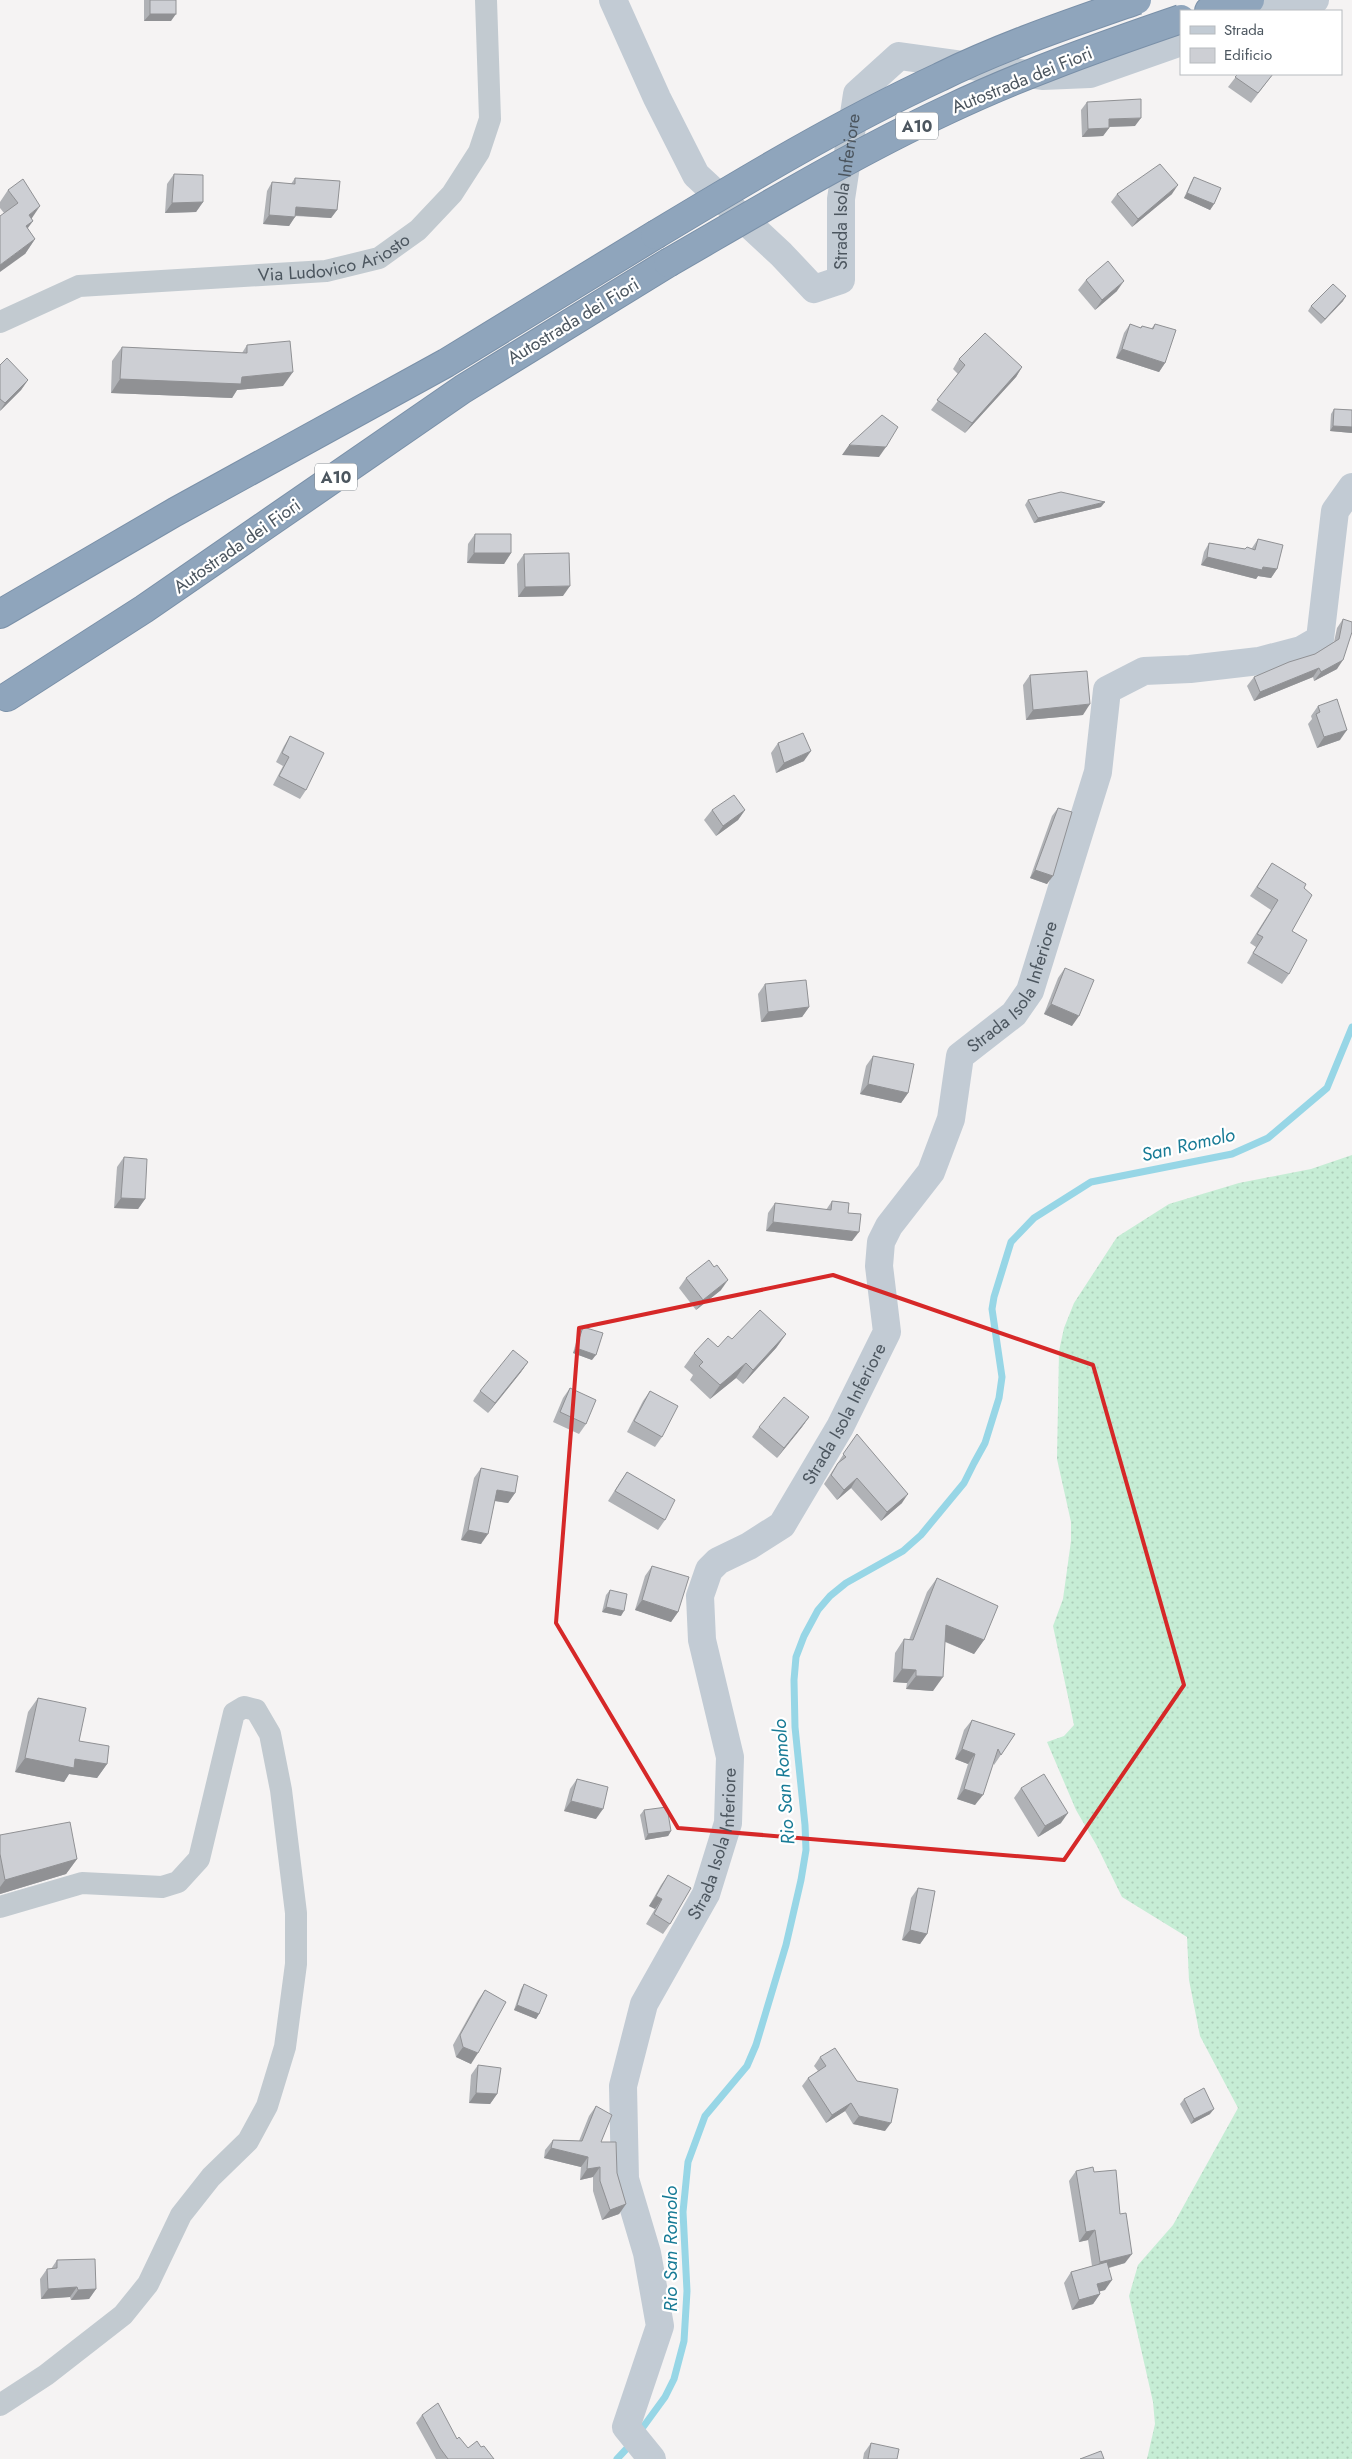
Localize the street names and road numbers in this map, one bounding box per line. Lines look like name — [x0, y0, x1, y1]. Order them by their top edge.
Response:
street label: Autostrada dei Fiori — [948, 40, 1096, 120]
street label: Strada Isola Inferiore — [828, 112, 867, 270]
road number: A10 — [896, 112, 938, 140]
street label: Via Ludovico Ariosto — [257, 227, 415, 288]
street label: Autostrada dei Fiori — [502, 271, 644, 371]
road number: A10 — [315, 464, 357, 491]
street label: Autostrada dei Fiori — [168, 492, 306, 600]
street label: Strada Isola Inferiore — [961, 918, 1064, 1059]
street label: Strada Isola Inferiore — [796, 1339, 893, 1490]
street label: Strada Isola Inferiore — [681, 1767, 743, 1925]

